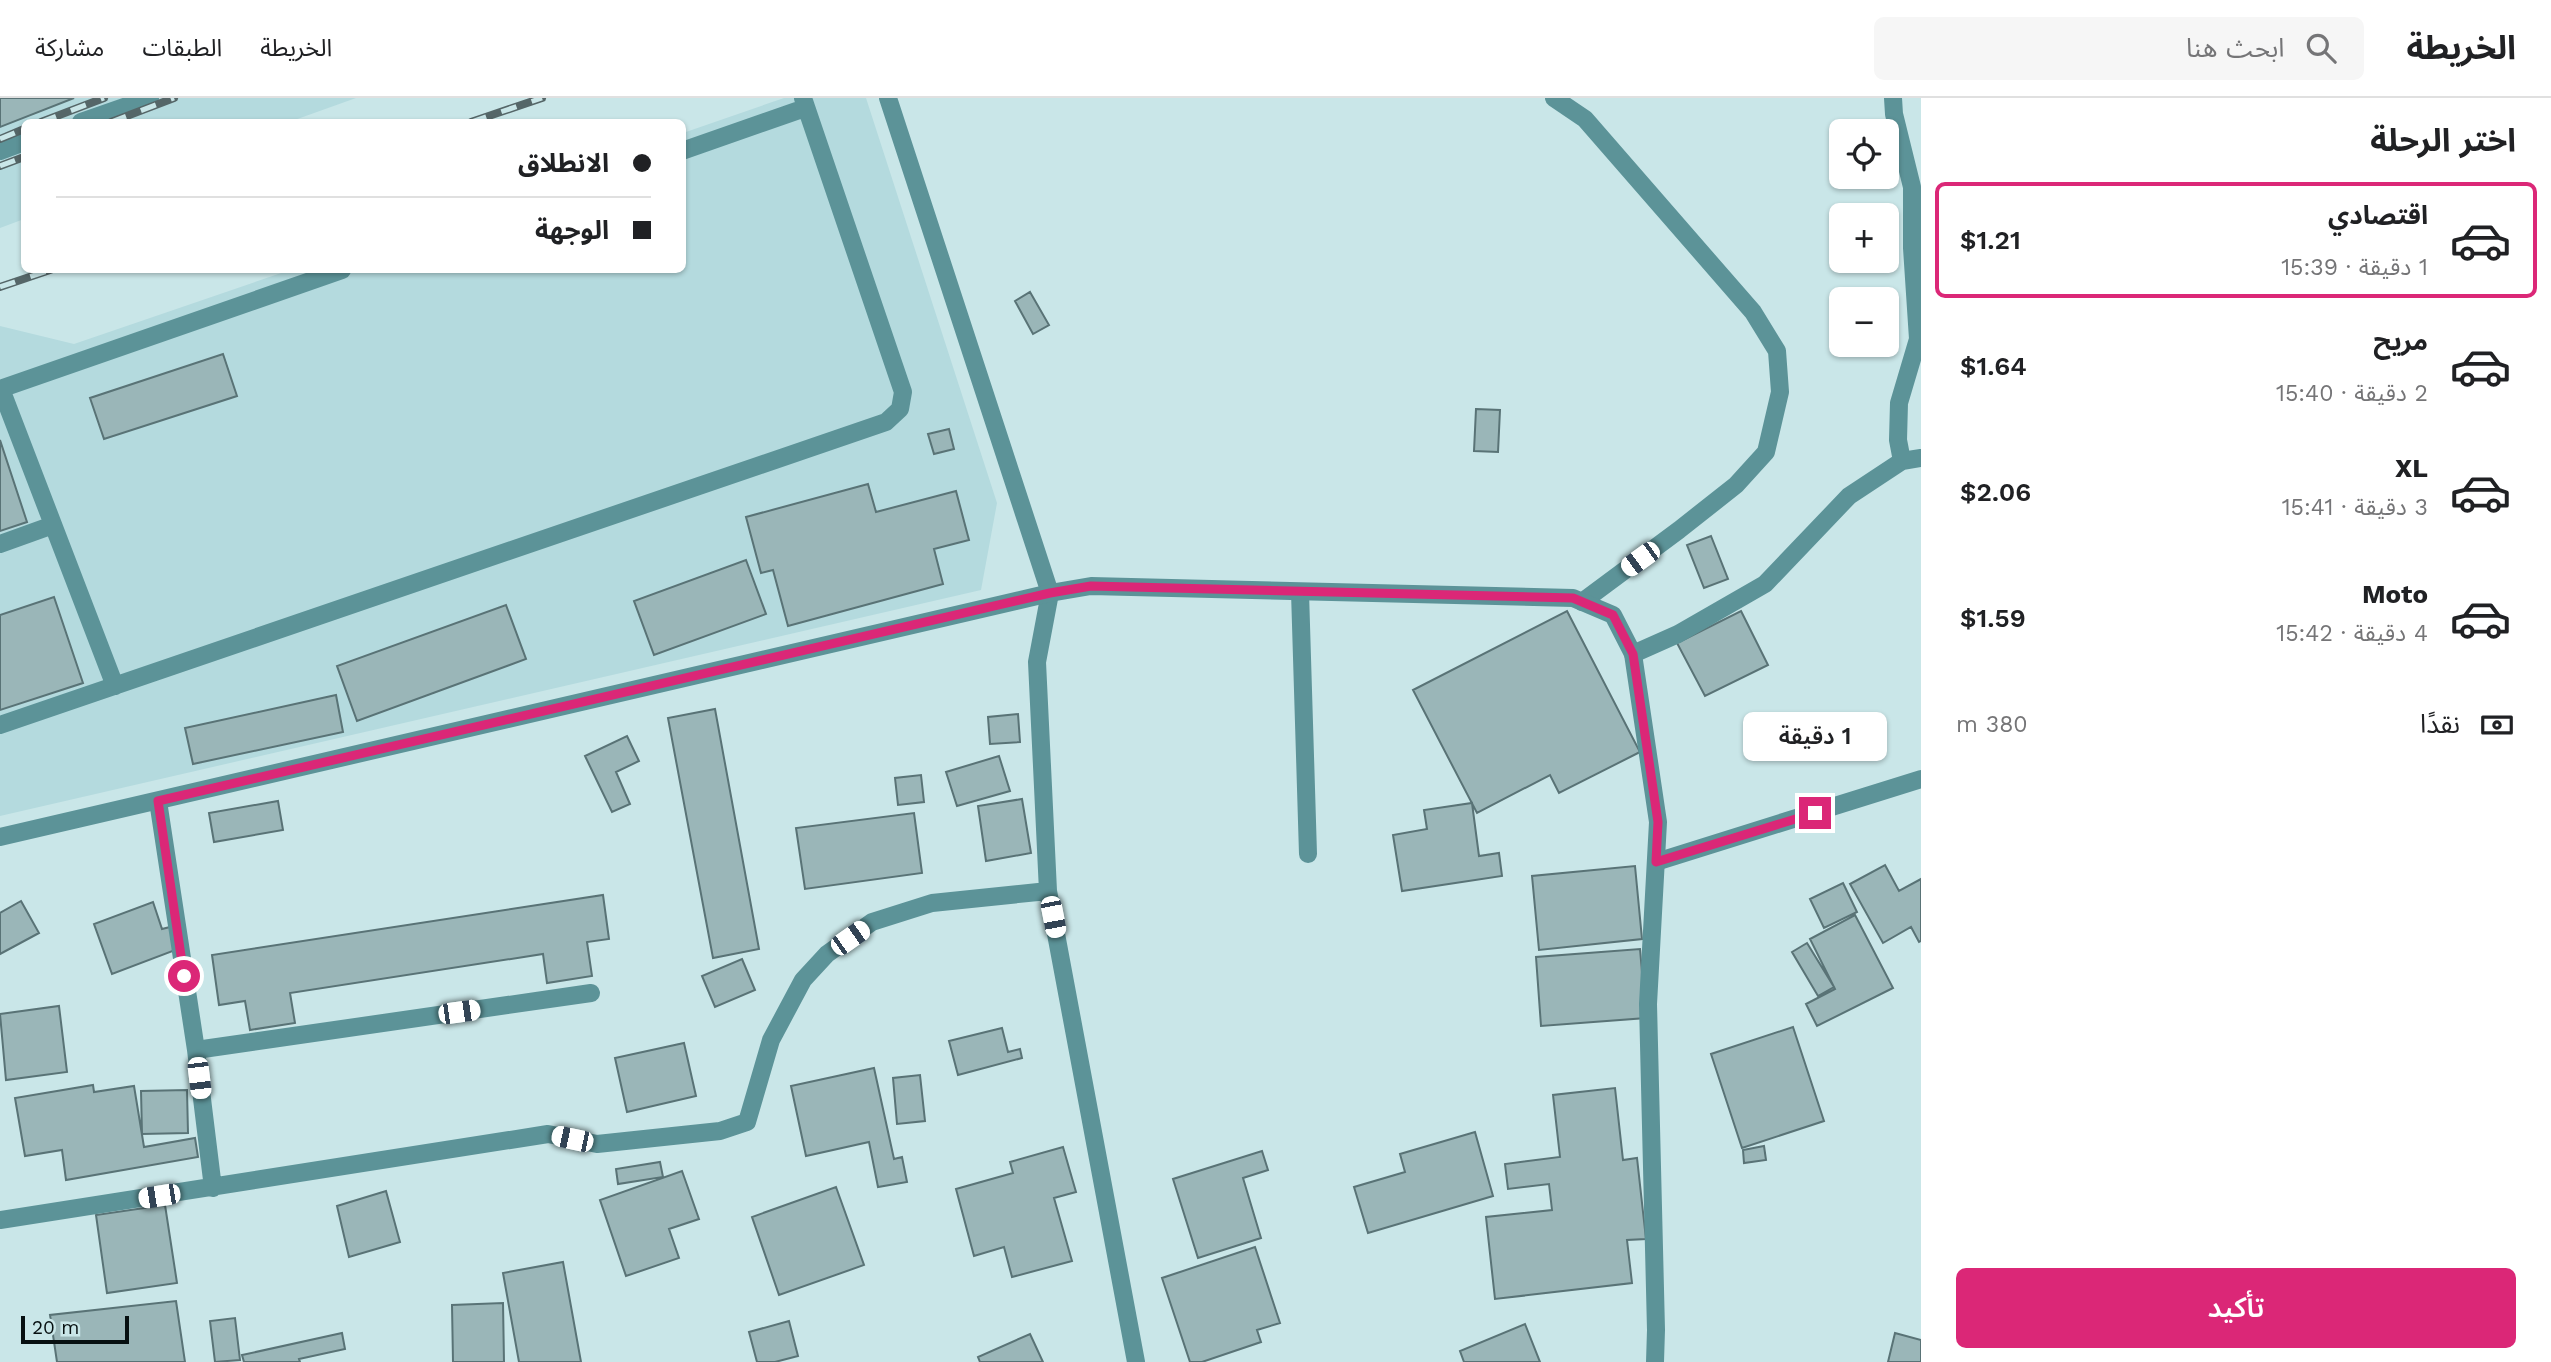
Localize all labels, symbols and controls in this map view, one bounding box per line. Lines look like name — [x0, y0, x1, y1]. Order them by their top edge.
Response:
search box — [1874, 17, 2364, 80]
text: الخريطة — [2406, 28, 2516, 67]
icon: search — [2302, 29, 2340, 67]
text: ابحث هنا — [2186, 33, 2284, 63]
text: مشاركة — [35, 34, 104, 62]
text: الطبقات — [142, 34, 222, 62]
text: الخريطة — [260, 34, 332, 62]
map controls — [1829, 119, 1899, 357]
button: locate — [1829, 119, 1899, 189]
text: اختر الرحلة — [2370, 121, 2516, 159]
text: الانطلاق — [518, 148, 609, 178]
text: اقتصادي — [2328, 200, 2428, 230]
button: + — [1829, 203, 1899, 273]
icon: car — [2449, 209, 2512, 272]
text: الوجهة — [535, 215, 609, 245]
text: $1.21 — [1960, 225, 2021, 255]
text: 1 دقيقة · 15:39 — [2281, 254, 2428, 281]
button: − — [1829, 287, 1899, 357]
text: مريح — [2373, 326, 2428, 356]
icon: car — [2449, 335, 2512, 398]
text: $1.64 — [1960, 351, 2027, 381]
text: 2 دقيقة · 15:40 — [2276, 380, 2428, 407]
text: XL — [2395, 453, 2428, 483]
icon: car — [2449, 461, 2512, 524]
text: $2.06 — [1960, 477, 2031, 507]
text: 3 دقيقة · 15:41 — [2282, 494, 2428, 521]
car — [1617, 538, 1664, 580]
text: Moto — [2362, 579, 2428, 609]
icon: car — [2449, 587, 2512, 650]
text: $1.59 — [1960, 603, 2026, 633]
text: 4 دقيقة · 15:42 — [2276, 620, 2428, 647]
icon: cash — [2478, 706, 2516, 744]
text: نقدًا — [2420, 709, 2460, 739]
text: 380 m — [1956, 711, 2028, 738]
callout: 1 دقيقة — [1743, 712, 1887, 760]
text: 1 دقيقة — [1779, 723, 1851, 750]
route end — [1799, 797, 1831, 829]
car — [1039, 894, 1068, 940]
car — [827, 917, 874, 959]
route start — [168, 960, 200, 992]
car — [437, 999, 482, 1025]
car — [187, 1056, 212, 1100]
car — [550, 1124, 595, 1154]
car — [137, 1182, 182, 1210]
button: تأكيد — [1956, 1268, 2516, 1348]
scale bar — [21, 1313, 130, 1345]
text: 20 m — [32, 1316, 79, 1339]

